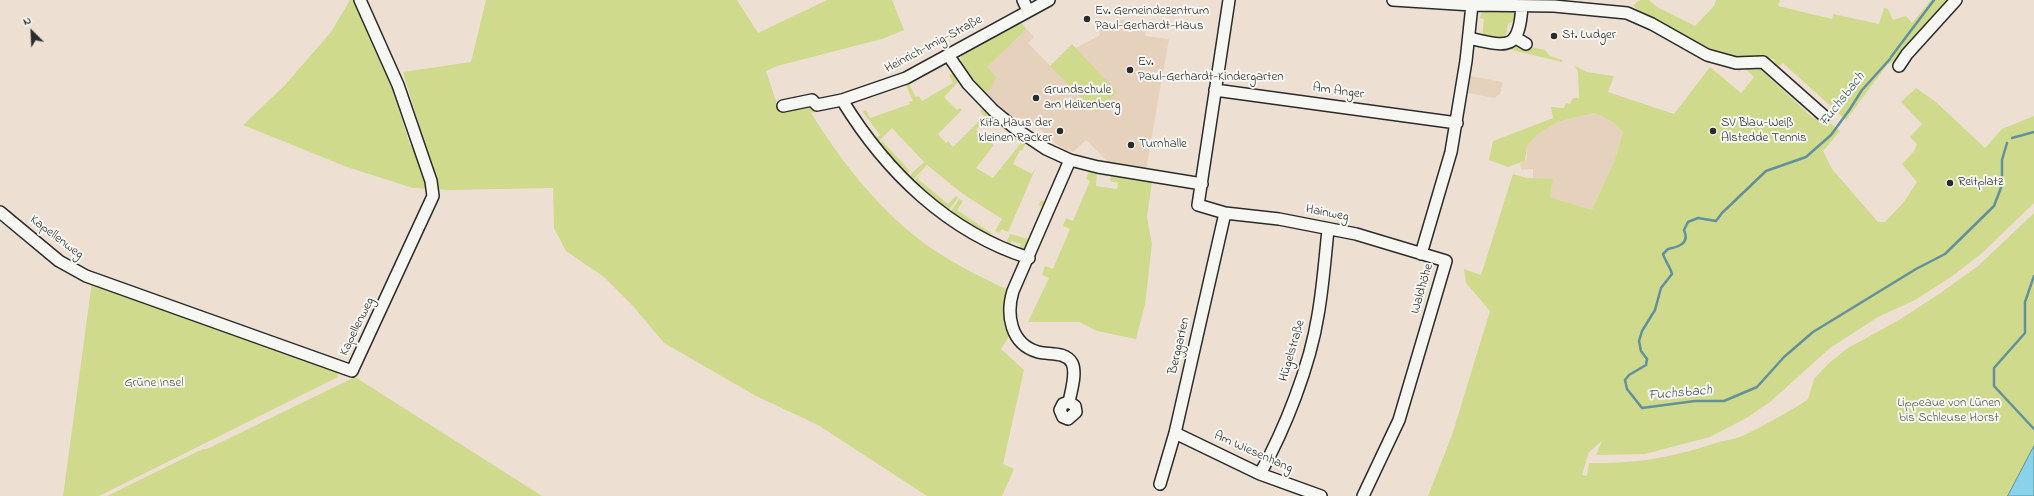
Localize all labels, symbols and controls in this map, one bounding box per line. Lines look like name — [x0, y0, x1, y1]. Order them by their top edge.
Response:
place label: Ev. Gemeindezentrum Paul-Gerhardt-Haus — [1095, 4, 1209, 35]
north arrow — [12, 12, 52, 52]
text: N — [20, 12, 34, 30]
street label: Heinrich-Imig-Straße — [883, 13, 985, 77]
marker: Ev. Gemeindezentrum Paul-Gerhardt-Haus — [1082, 14, 1092, 24]
place label: St. Ludger — [1562, 28, 1616, 44]
marker: St. Ludger — [1549, 31, 1559, 41]
place label: Ev. Paul-Gerhardt-Kindergarten — [1138, 55, 1284, 86]
marker: Ev. Paul-Gerhardt-Kindergarten — [1125, 65, 1135, 75]
water label: Fuchsbach — [1817, 70, 1869, 130]
street label: Am Anger — [1311, 81, 1365, 103]
place label: Grundschule am Heikenberg — [1044, 83, 1121, 114]
marker: Grundschule am Heikenberg — [1031, 93, 1041, 103]
place label: Kita Haus der kleinen Racker — [979, 116, 1052, 147]
place label: SV Blau-Weiß Alstedde Tennis — [1721, 116, 1807, 147]
marker: Kita Haus der kleinen Racker — [1055, 126, 1065, 136]
marker: SV Blau-Weiß Alstedde Tennis — [1708, 126, 1718, 136]
place label: Turnhalle — [1139, 137, 1187, 153]
marker: Turnhalle — [1126, 140, 1136, 150]
place label: Reitplatz — [1958, 175, 2003, 191]
marker: Reitplatz — [1945, 178, 1955, 188]
street label: Hainweg — [1304, 202, 1350, 226]
street label: Kapellenweg — [26, 213, 86, 263]
street label: Waldhöhe — [1408, 262, 1438, 316]
street label: Kapellenweg — [337, 295, 379, 359]
street label: Berggarten — [1166, 316, 1194, 376]
street label: Hügelstraße — [1277, 318, 1309, 384]
park label: Grüne Insel — [124, 376, 184, 392]
water label: Fuchsbach — [1647, 383, 1713, 405]
park label: Lippeaue von Lünen bis Schleuse Horst — [1898, 396, 2000, 427]
street label: Am Wiesenhang — [1211, 429, 1295, 477]

